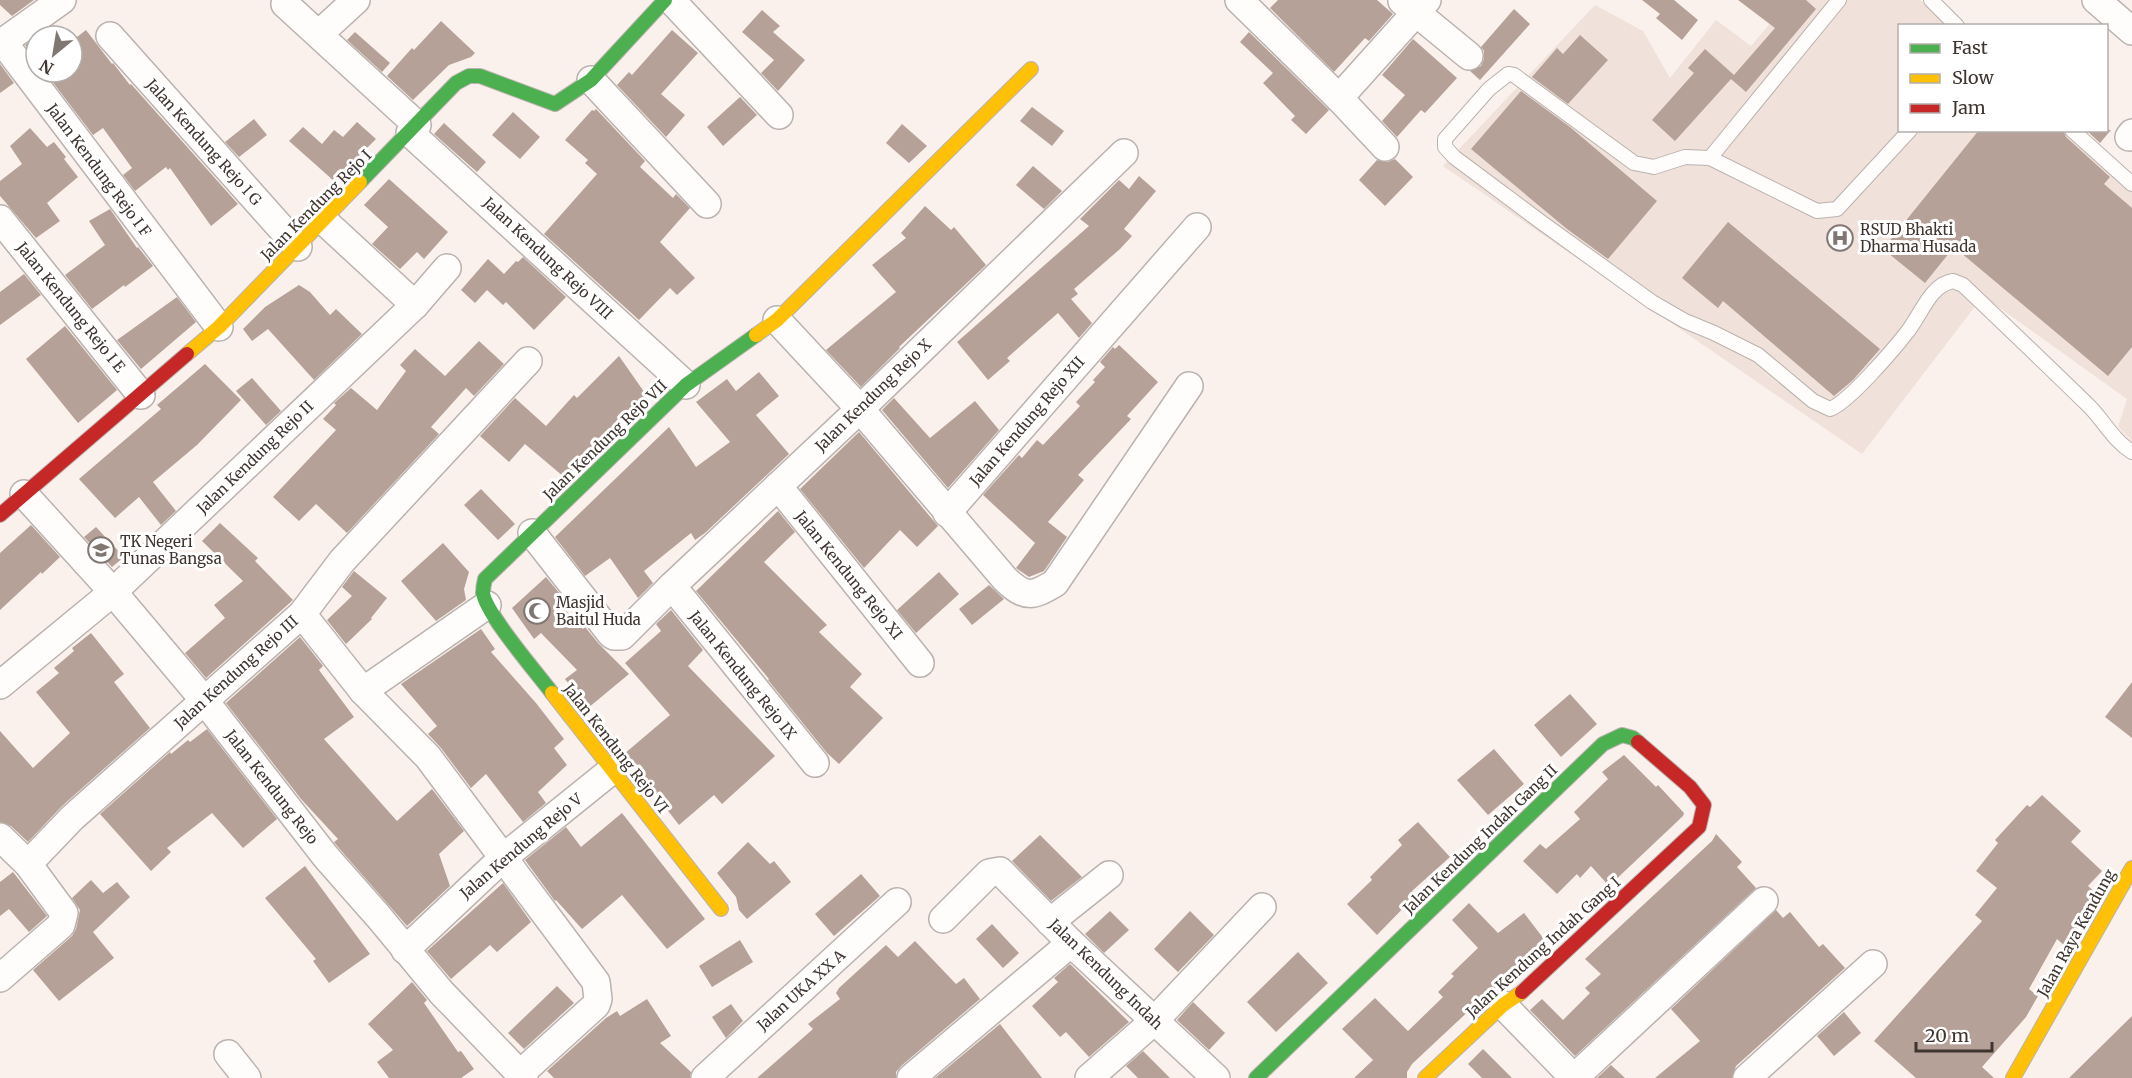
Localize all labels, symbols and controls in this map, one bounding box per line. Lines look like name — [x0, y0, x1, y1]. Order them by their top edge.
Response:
north arrow — [24, 24, 84, 84]
legend — [1898, 24, 2108, 132]
text: Fast — [1952, 36, 1988, 59]
text: N — [36, 55, 57, 79]
text: Slow — [1952, 66, 1995, 89]
street label: Jalan Kendung Rejo I G — [142, 74, 266, 209]
text: Jam — [1951, 96, 1986, 119]
street label: Jalan Kendung Rejo I F — [42, 99, 155, 240]
street label: Jalan Kendung Rejo I — [256, 146, 375, 265]
street label: Jalan Kendung Rejo VIII — [478, 192, 617, 323]
place label: RSUD Bhakti Dharma Husada — [1860, 220, 1976, 256]
hospital icon: RSUD Bhakti Dharma Husada — [1825, 223, 1855, 253]
street label: Jalan Kendung Rejo I E — [12, 237, 130, 376]
street label: Jalan Kendung Rejo X — [810, 334, 935, 456]
street label: Jalan Kendung Rejo XII — [965, 352, 1088, 490]
street label: Jalan Kendung Rejo VII — [538, 376, 671, 505]
street label: Jalan Kendung Rejo II — [192, 396, 317, 518]
street label: Jalan Kendung Rejo XI — [791, 506, 907, 643]
place label: TK Negeri Tunas Bangsa — [120, 532, 222, 568]
school or university icon: TK Negeri Tunas Bangsa — [86, 535, 116, 565]
place label: Masjid Baitul Huda — [556, 593, 641, 629]
mosque icon: Masjid Baitul Huda — [522, 596, 552, 626]
street label: Jalan Kendung Rejo IX — [685, 606, 801, 743]
street label: Jalan Kendung Rejo III — [169, 611, 302, 733]
street label: Jalan Kendung Rejo VI — [559, 679, 672, 817]
street label: Jalan Kendung Rejo — [221, 725, 323, 848]
street label: Jalan Kendung Indah Gang II — [1398, 760, 1561, 918]
street label: Jalan Kendung Rejo V — [455, 789, 587, 903]
street label: Jalan Raya Kendung — [2032, 866, 2119, 1001]
street label: Jalan Kendung Indah Gang I — [1461, 873, 1624, 1022]
street label: Jalan Kendung Indah — [1044, 914, 1167, 1033]
street label: Jalan UKA XX A — [752, 945, 849, 1035]
scale bar — [1916, 1015, 1992, 1053]
text: 20 m — [1925, 1024, 1969, 1047]

